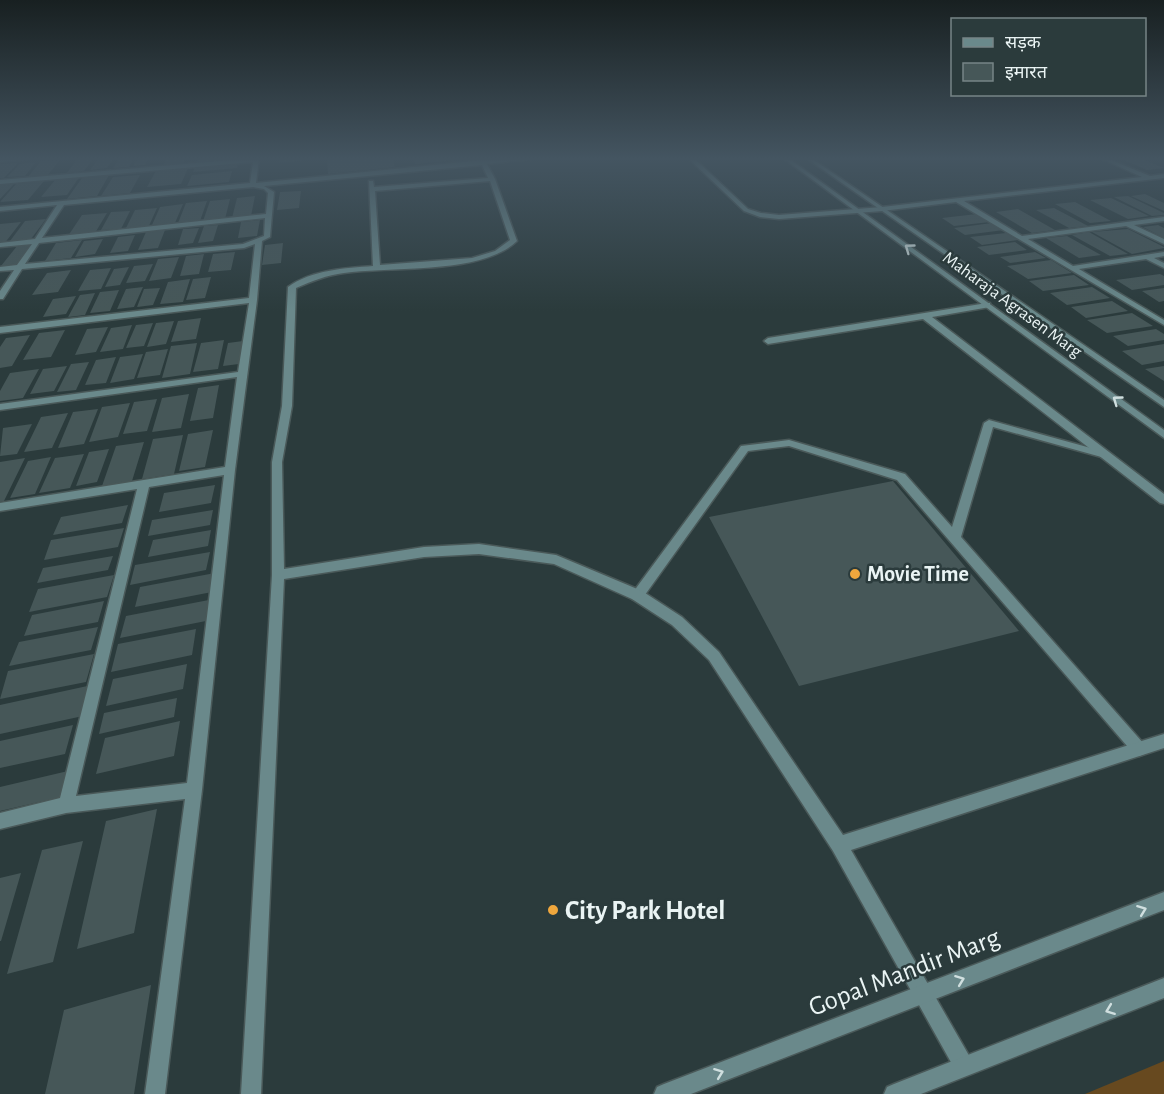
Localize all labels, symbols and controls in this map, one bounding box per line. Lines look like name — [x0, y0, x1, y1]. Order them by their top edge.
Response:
legend — [951, 18, 1146, 96]
text: सड़क — [1005, 34, 1042, 52]
text: इमारत — [1005, 64, 1048, 82]
one-way arrow — [904, 244, 915, 255]
street label: Maharaja Agrasen Marg — [939, 249, 1085, 361]
one-way arrow — [1112, 397, 1123, 408]
place label: Movie Time — [867, 563, 969, 585]
marker: Movie Time — [848, 567, 862, 581]
place label: City Park Hotel — [565, 897, 725, 925]
marker: City Park Hotel — [546, 903, 560, 917]
one-way arrow — [1135, 905, 1146, 917]
street label: Gopal Mandir Marg — [805, 923, 1004, 1021]
one-way arrow — [953, 975, 964, 987]
one-way arrow — [1105, 1002, 1115, 1015]
one-way arrow — [713, 1068, 724, 1080]

